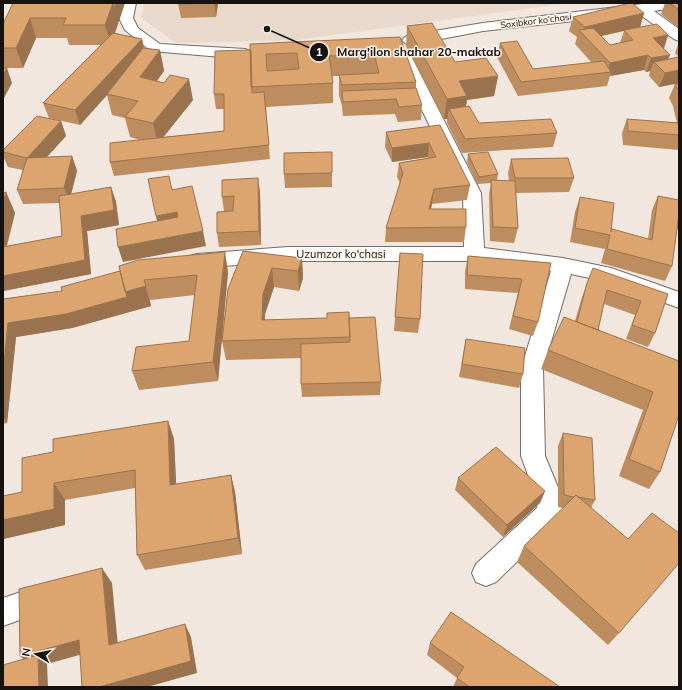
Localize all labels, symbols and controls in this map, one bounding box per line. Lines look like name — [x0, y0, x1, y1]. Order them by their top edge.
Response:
street label: Soxibkor ko'chasi — [500, 11, 572, 30]
callout: Marg'ilon shahar 20-maktab — [309, 40, 508, 64]
text: 1 — [315, 44, 323, 59]
text: Marg'ilon shahar 20-maktab — [337, 44, 501, 59]
street label: Uzumzor ko'chasi — [296, 247, 386, 261]
north arrow — [16, 634, 56, 674]
text: N — [19, 647, 34, 658]

